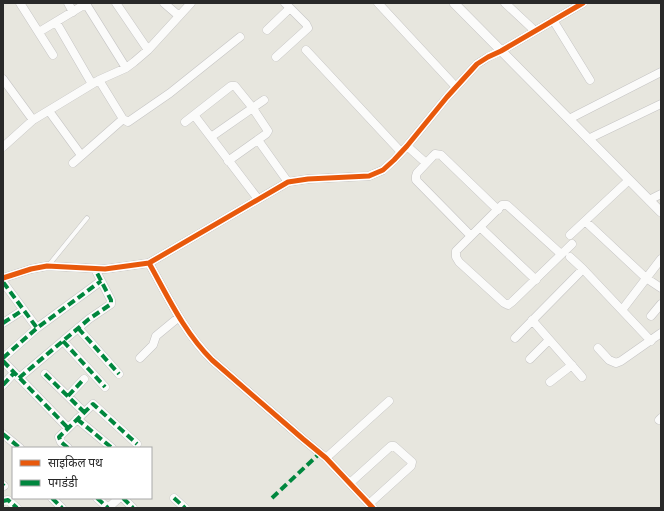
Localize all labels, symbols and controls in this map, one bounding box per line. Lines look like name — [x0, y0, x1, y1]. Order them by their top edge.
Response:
legend — [12, 447, 152, 499]
text: साइकिल पथ — [48, 455, 103, 470]
text: पगडंडी — [48, 475, 78, 489]

